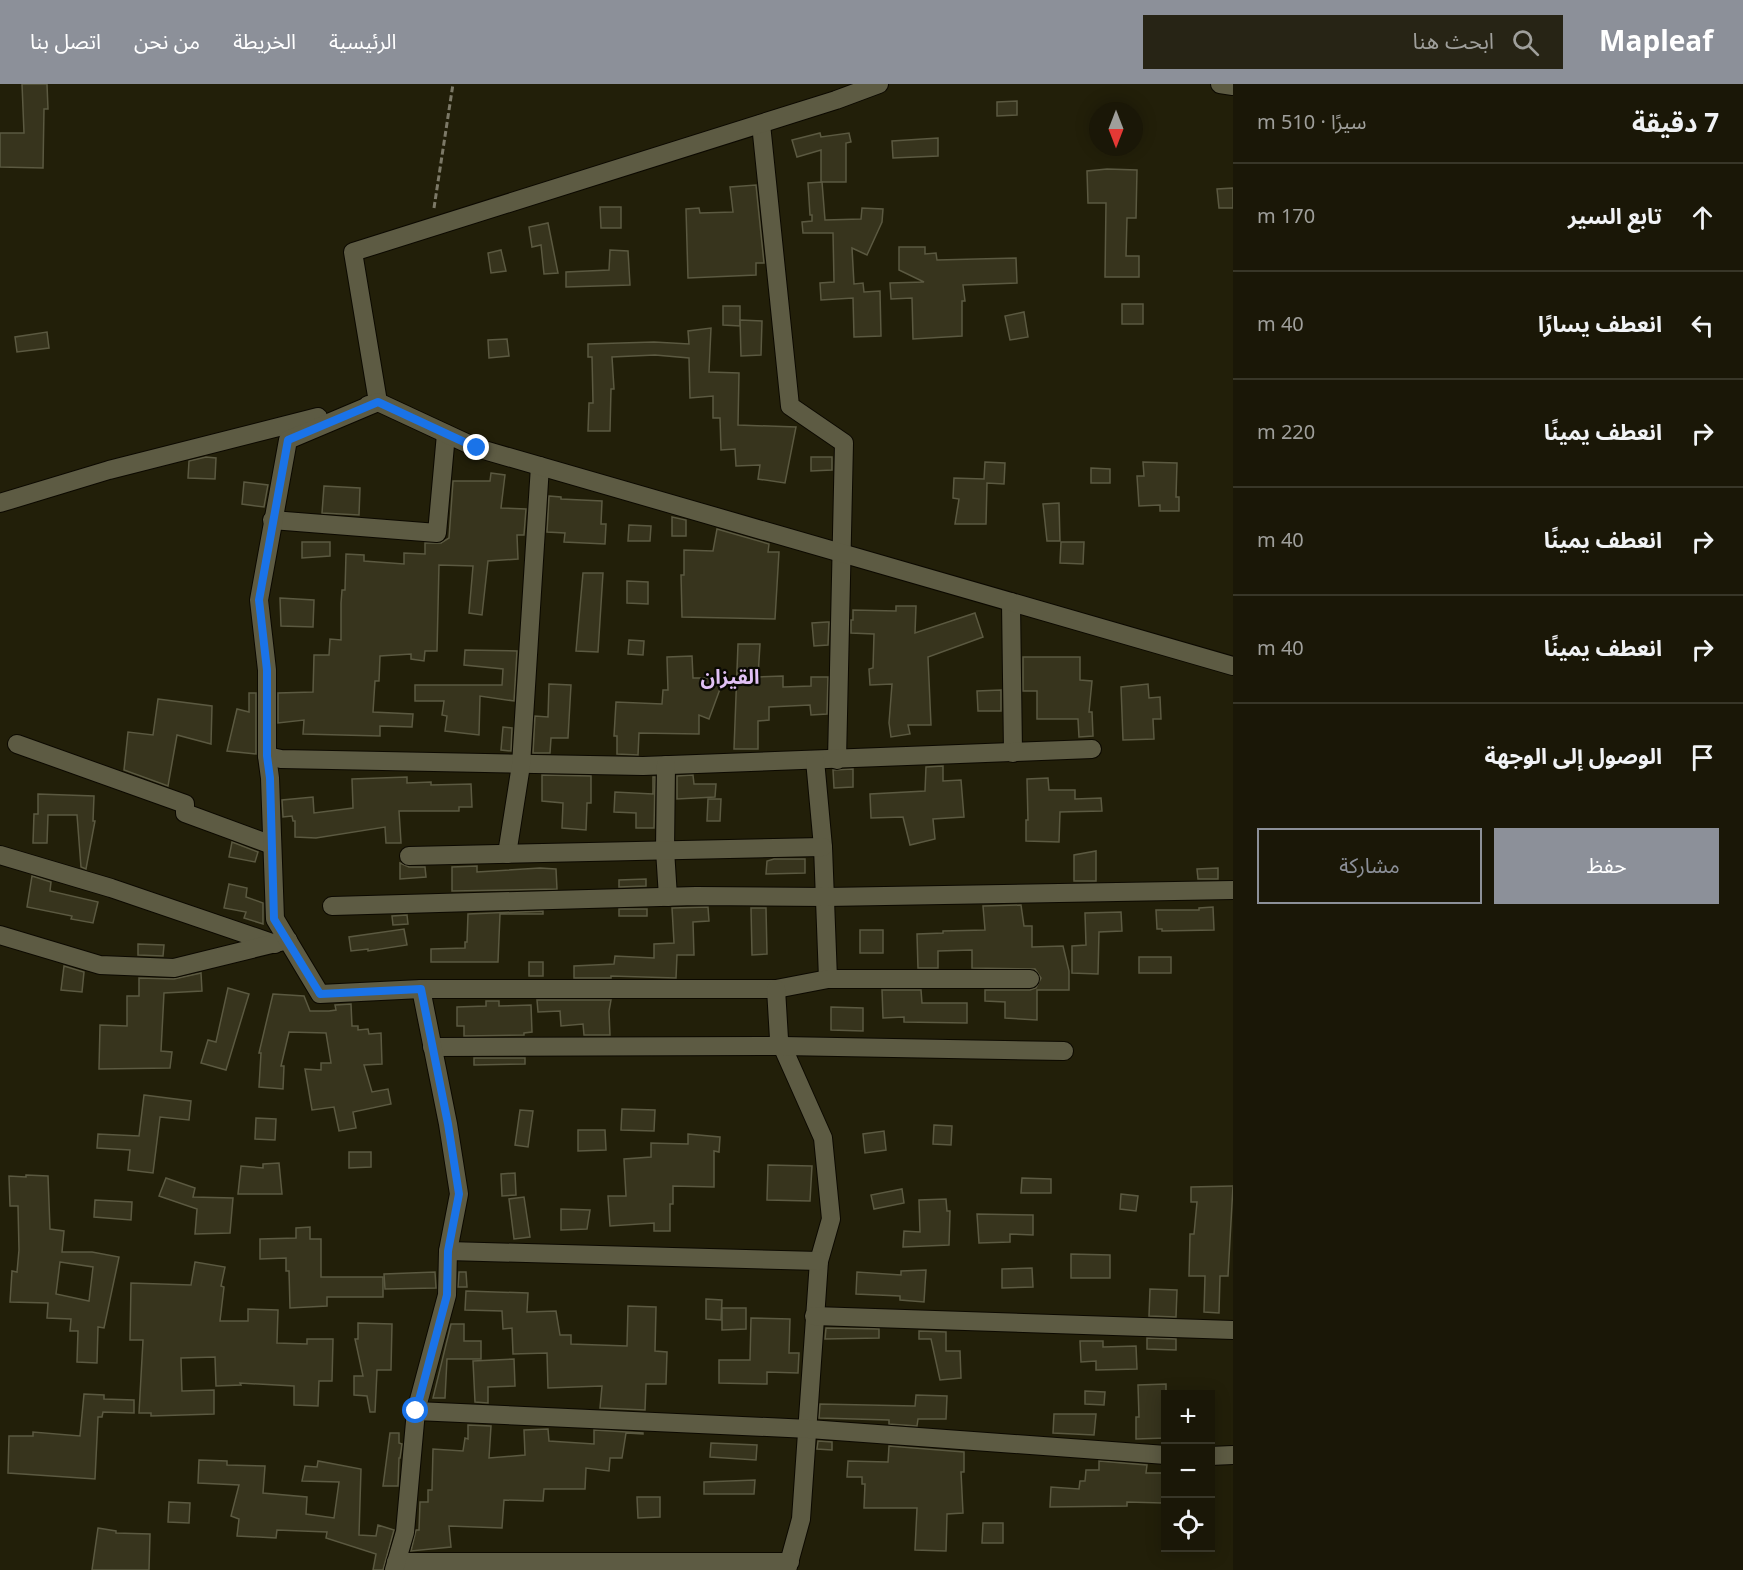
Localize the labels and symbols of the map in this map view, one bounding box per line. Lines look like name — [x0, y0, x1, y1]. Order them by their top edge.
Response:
north arrow — [1089, 102, 1143, 156]
route end — [463, 434, 489, 460]
district label: القيزان — [701, 657, 759, 699]
route start — [402, 1397, 428, 1423]

